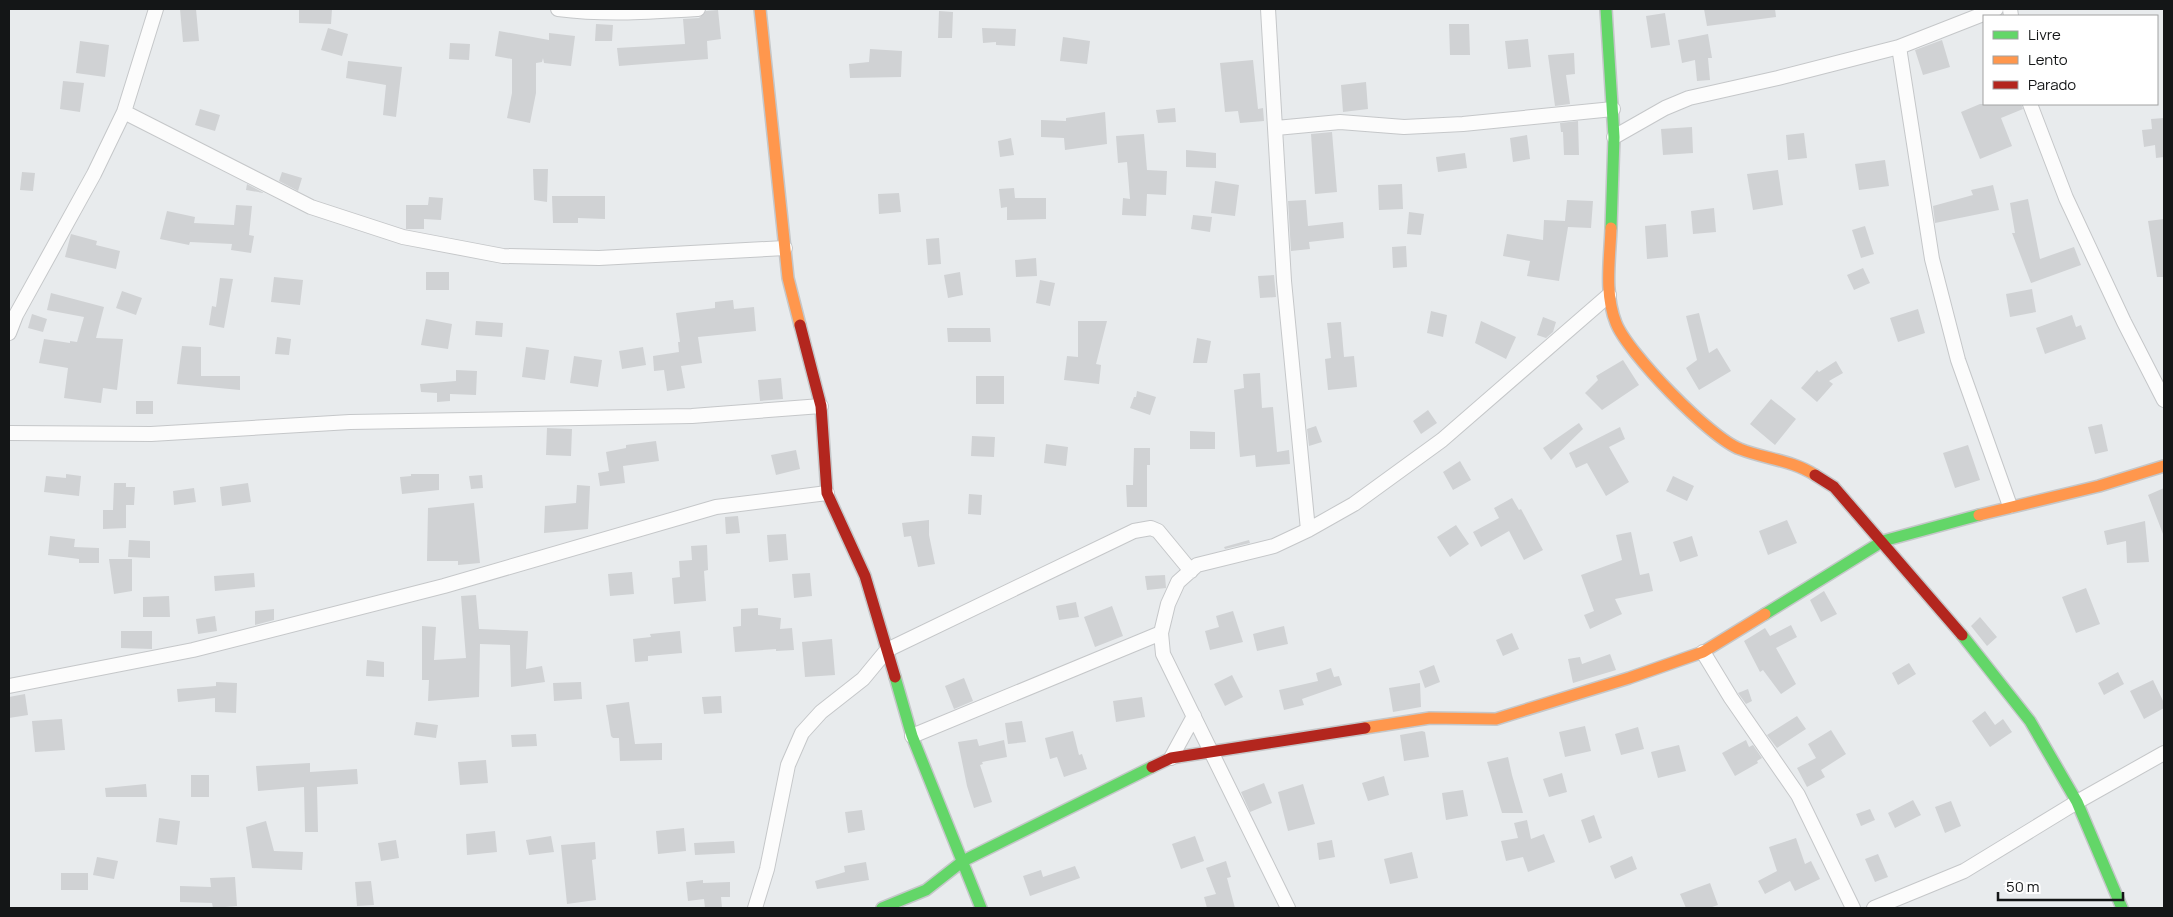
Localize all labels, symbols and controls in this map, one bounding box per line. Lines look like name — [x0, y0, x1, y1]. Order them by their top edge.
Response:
legend — [1983, 15, 2158, 105]
text: Livre — [2028, 24, 2061, 45]
text: Lento — [2028, 49, 2068, 70]
text: Parado — [2028, 74, 2076, 95]
scale bar — [1998, 870, 2123, 902]
text: 50 m — [2006, 876, 2040, 897]

